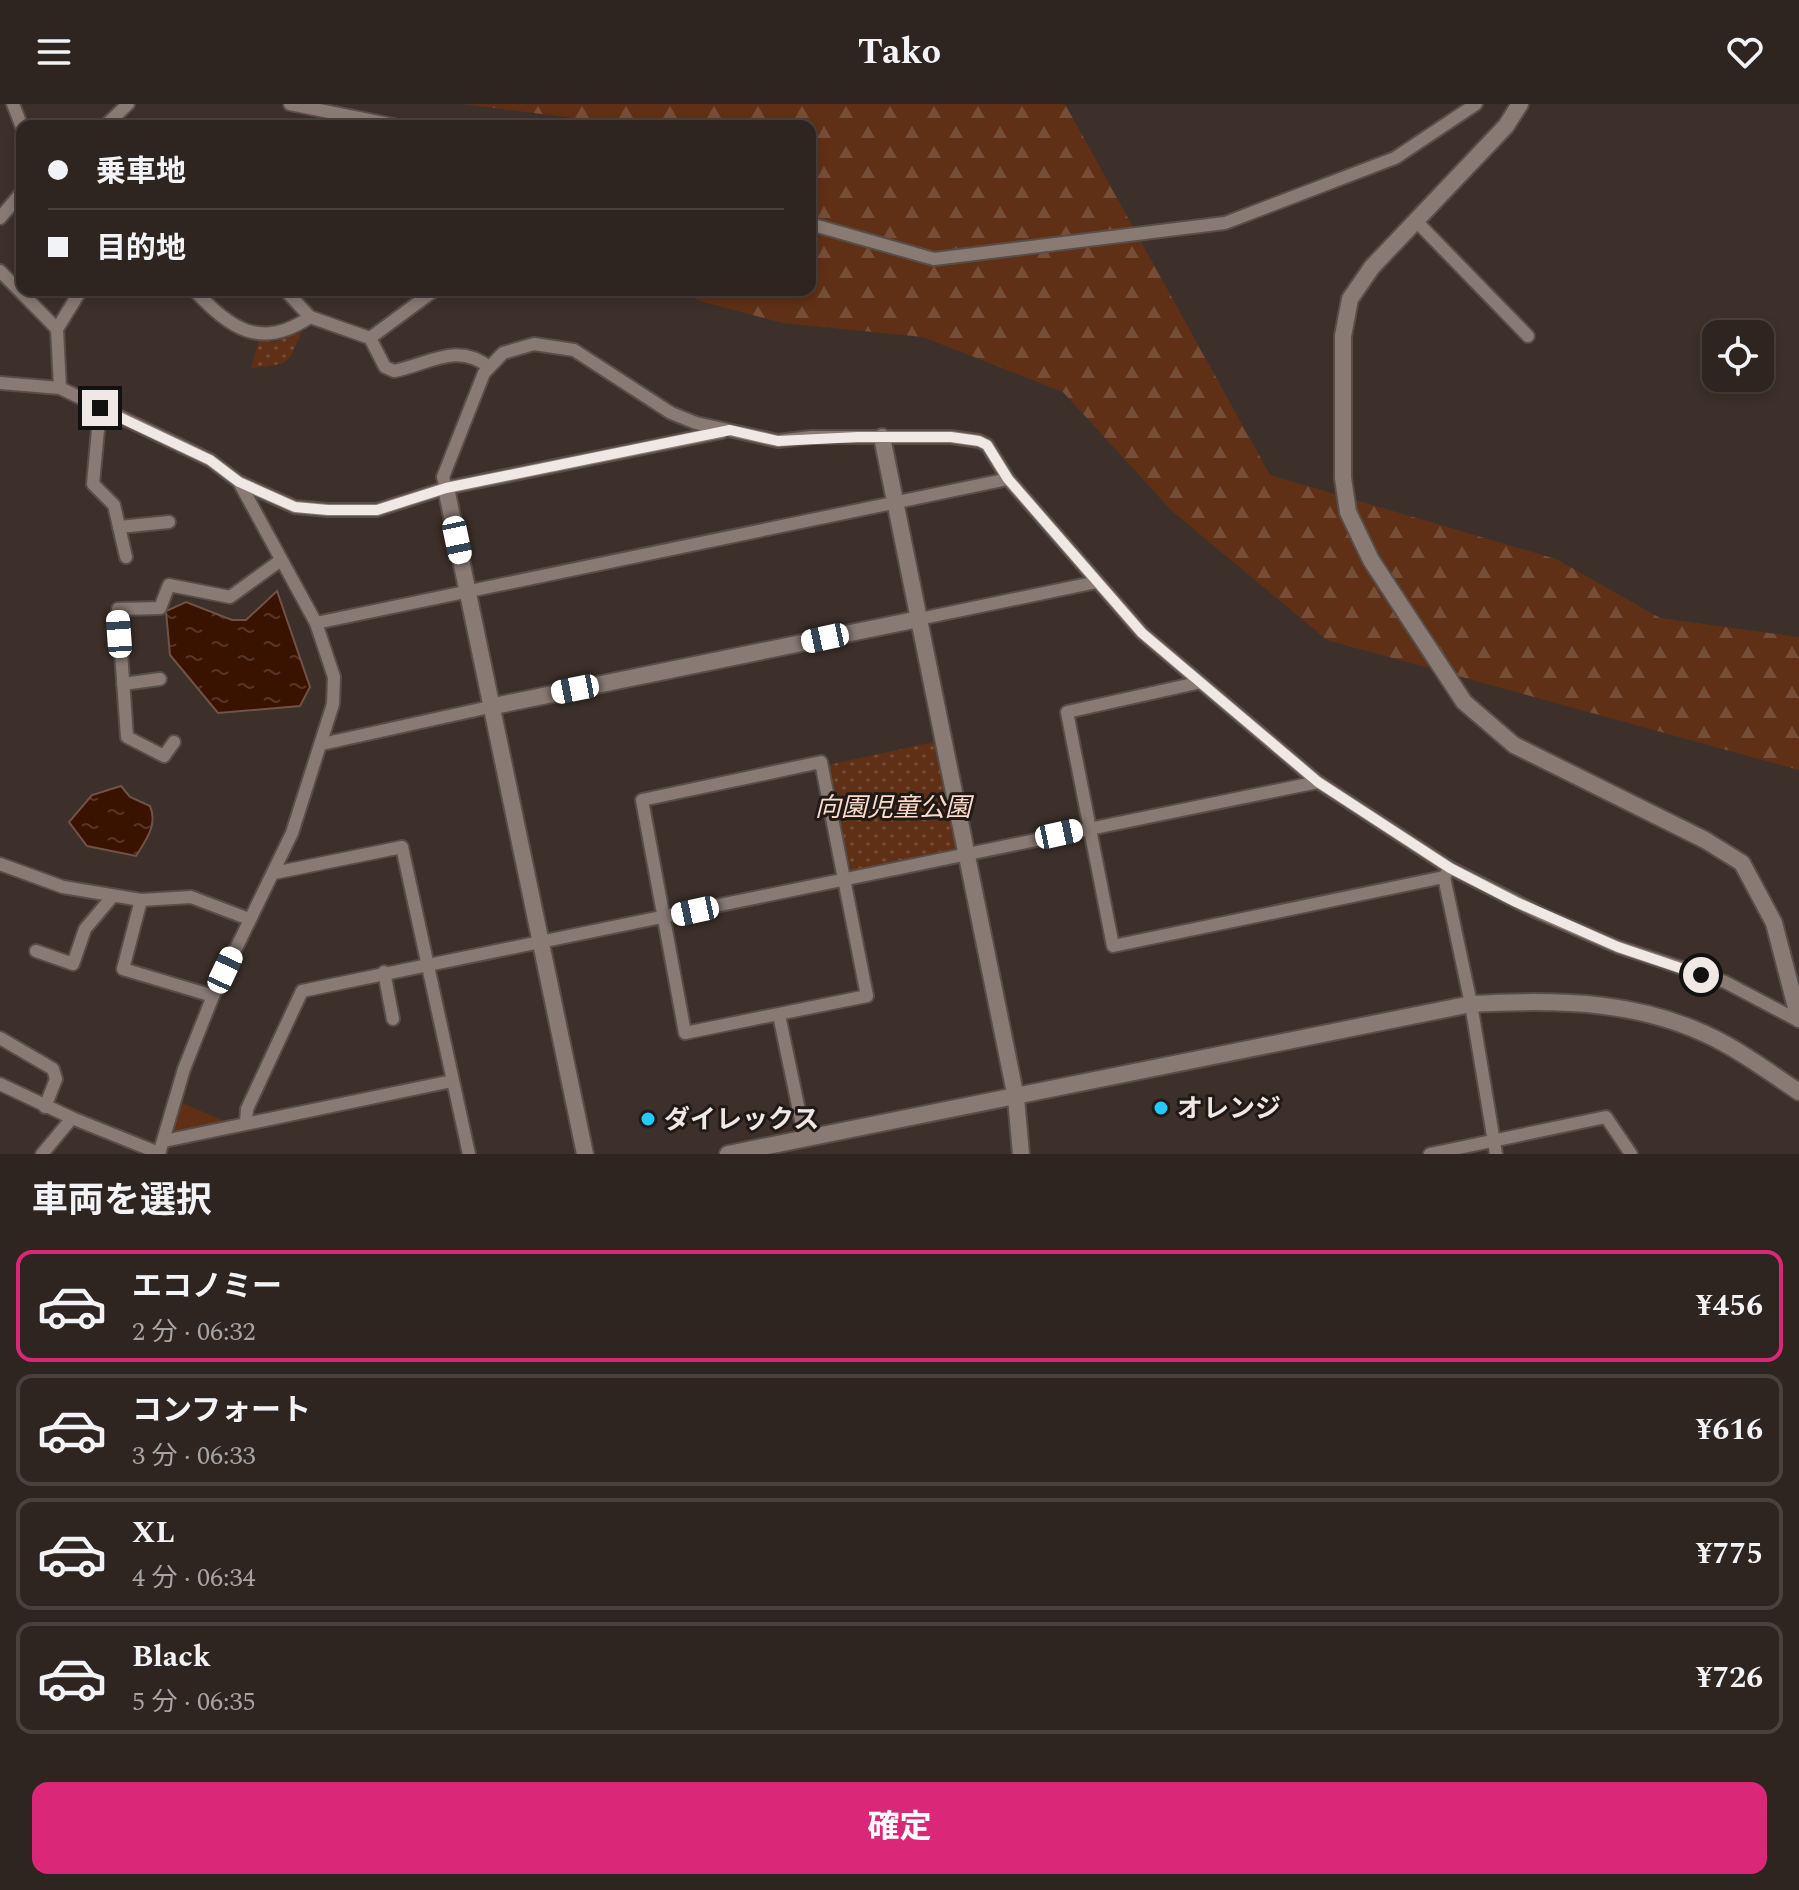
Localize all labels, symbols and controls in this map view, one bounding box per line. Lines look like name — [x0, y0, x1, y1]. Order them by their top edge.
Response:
text: Tako — [858, 25, 941, 80]
icon: menu — [32, 30, 76, 74]
icon: heart — [1723, 30, 1767, 74]
text: 乗車地 — [96, 149, 186, 195]
text: 目的地 — [96, 226, 186, 272]
map controls — [1702, 320, 1774, 392]
button: locate — [1702, 320, 1774, 392]
route end — [82, 390, 118, 426]
car — [440, 514, 474, 566]
car — [105, 609, 133, 659]
car — [799, 621, 851, 655]
car — [549, 673, 601, 705]
park label: 向園児童公園 — [815, 788, 975, 828]
car — [1033, 817, 1085, 851]
car — [669, 894, 721, 928]
car — [204, 943, 246, 997]
route start — [1683, 957, 1719, 993]
place label: オレンジ — [1177, 1089, 1281, 1129]
marker: オレンジ — [1152, 1099, 1170, 1117]
place label: ダイレックス — [664, 1100, 819, 1140]
marker: ダイレックス — [639, 1110, 657, 1128]
text: 車両を選択 — [32, 1174, 212, 1229]
text: エコノミー — [132, 1264, 282, 1310]
icon: car — [36, 1270, 108, 1342]
text: ¥456 — [1696, 1283, 1763, 1329]
text: 2 分 · 06:32 — [132, 1312, 256, 1352]
text: コンフォート — [132, 1388, 311, 1434]
icon: car — [36, 1394, 108, 1466]
text: ¥616 — [1696, 1407, 1763, 1453]
text: 3 分 · 06:33 — [132, 1436, 256, 1476]
text: XL — [132, 1510, 175, 1556]
icon: car — [36, 1518, 108, 1590]
text: ¥775 — [1696, 1531, 1763, 1577]
text: 4 分 · 06:34 — [132, 1558, 256, 1598]
text: Black — [132, 1634, 211, 1680]
icon: car — [36, 1642, 108, 1714]
text: ¥726 — [1696, 1655, 1763, 1701]
text: 5 分 · 06:35 — [132, 1682, 256, 1722]
button: 確定 — [32, 1782, 1767, 1874]

